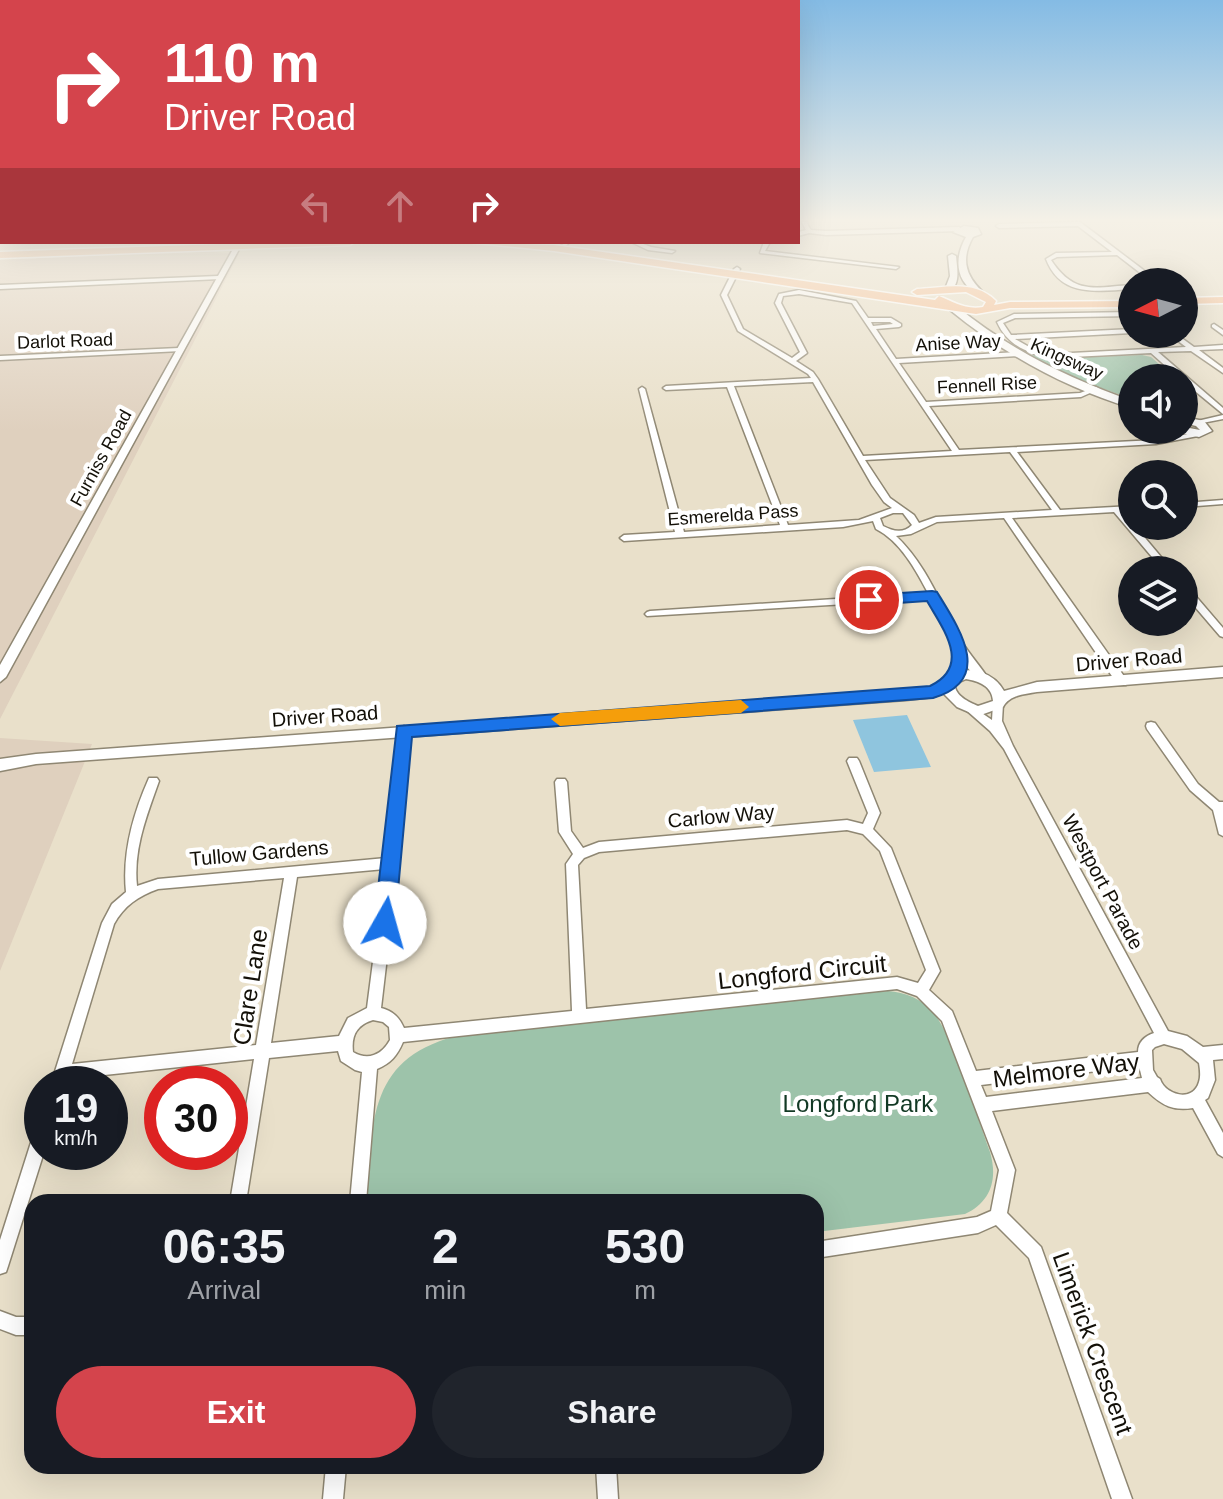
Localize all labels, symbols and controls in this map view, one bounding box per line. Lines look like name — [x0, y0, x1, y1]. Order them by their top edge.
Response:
text: 110 m — [164, 31, 320, 94]
icon: right — [32, 32, 136, 136]
text: Driver Road — [164, 97, 356, 138]
icon: left — [294, 184, 338, 228]
icon: ahead — [378, 184, 422, 228]
icon: right — [462, 184, 506, 228]
north arrow — [1118, 268, 1198, 348]
map controls — [1118, 268, 1198, 636]
street label: Darlot Road — [17, 329, 113, 353]
street label: Anise Way — [915, 331, 1001, 355]
street label: Kingsway — [1028, 334, 1106, 384]
button: sound — [1118, 364, 1198, 444]
street label: Fennell Rise — [937, 372, 1037, 398]
street label: Furniss Road — [66, 406, 136, 510]
button: search — [1118, 460, 1198, 540]
street label: Esmerelda Pass — [667, 500, 799, 530]
button: layers — [1118, 556, 1198, 636]
pin — [835, 566, 903, 634]
icon: arrive — [847, 578, 891, 622]
street label: Driver Road — [1075, 644, 1183, 676]
street label: Driver Road — [271, 701, 379, 731]
street label: Carlow Way — [667, 800, 775, 832]
street label: Westport Parade — [1058, 811, 1148, 953]
street label: Tullow Gardens — [189, 836, 329, 870]
position arrow — [343, 881, 427, 965]
street label: Clare Lane — [227, 927, 273, 1047]
street label: Longford Circuit — [716, 950, 888, 994]
street label: Melmore Way — [991, 1048, 1141, 1092]
speed limit sign: 30 — [144, 1066, 248, 1170]
text: 19 — [54, 1086, 98, 1130]
park label: Longford Park — [783, 1090, 934, 1117]
text: km/h — [54, 1127, 98, 1149]
text: 06:35 — [163, 1220, 286, 1273]
text: 2 — [432, 1220, 459, 1273]
text: 530 — [605, 1220, 685, 1273]
street label: Limerick Crescent — [1047, 1248, 1139, 1438]
text: Arrival — [187, 1275, 261, 1305]
text: min — [424, 1275, 466, 1305]
text: m — [634, 1275, 656, 1305]
button: Exit — [56, 1366, 416, 1458]
button: Share — [432, 1366, 792, 1458]

